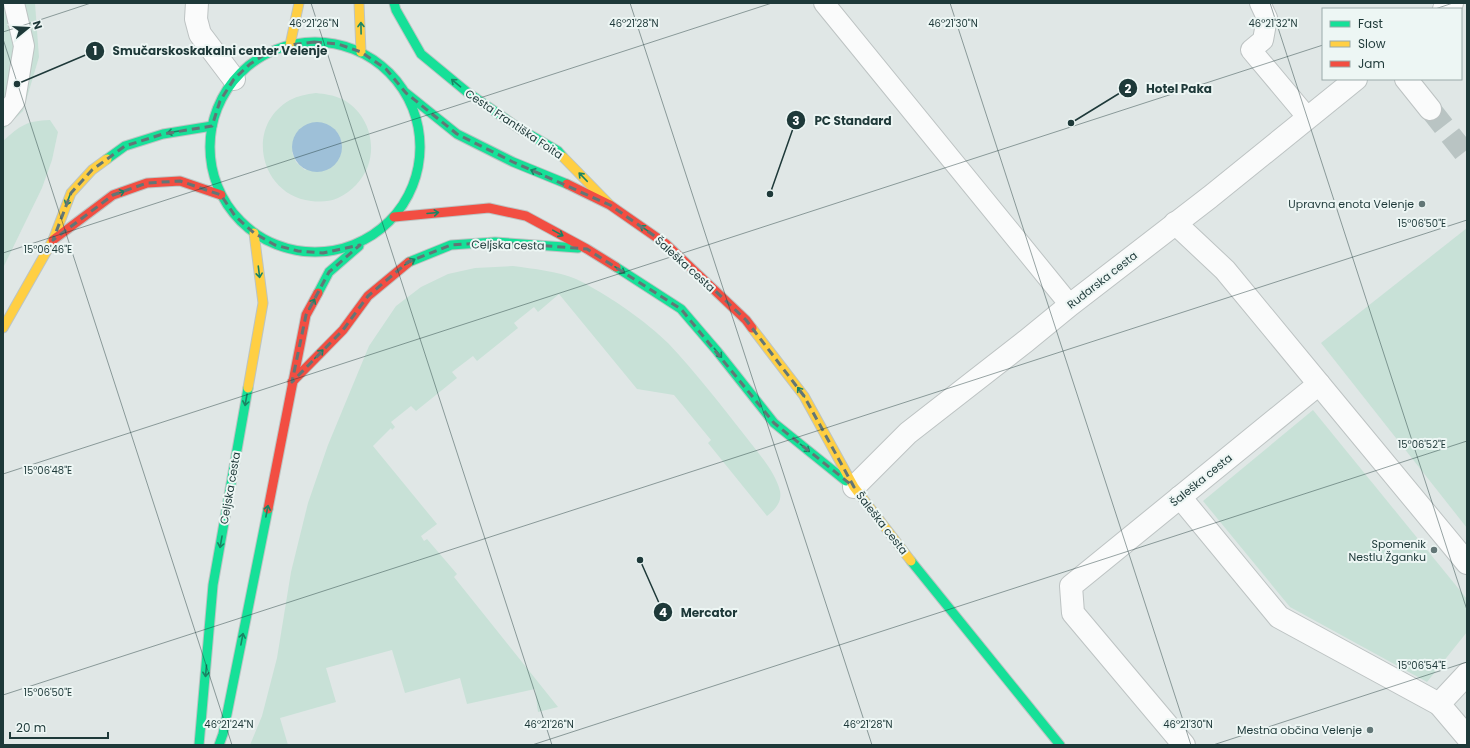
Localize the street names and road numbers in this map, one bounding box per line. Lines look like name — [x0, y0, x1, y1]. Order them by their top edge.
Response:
street label: Cesta Františka Foita — [462, 85, 566, 163]
street label: Šaleška cesta — [651, 233, 719, 295]
street label: Celjska cesta — [471, 236, 545, 254]
street label: Rudarska cesta — [1064, 247, 1140, 313]
street label: Šaleška cesta — [1166, 450, 1236, 510]
street label: Celjska cesta — [216, 451, 244, 525]
street label: Šaleška cesta — [852, 488, 912, 558]

